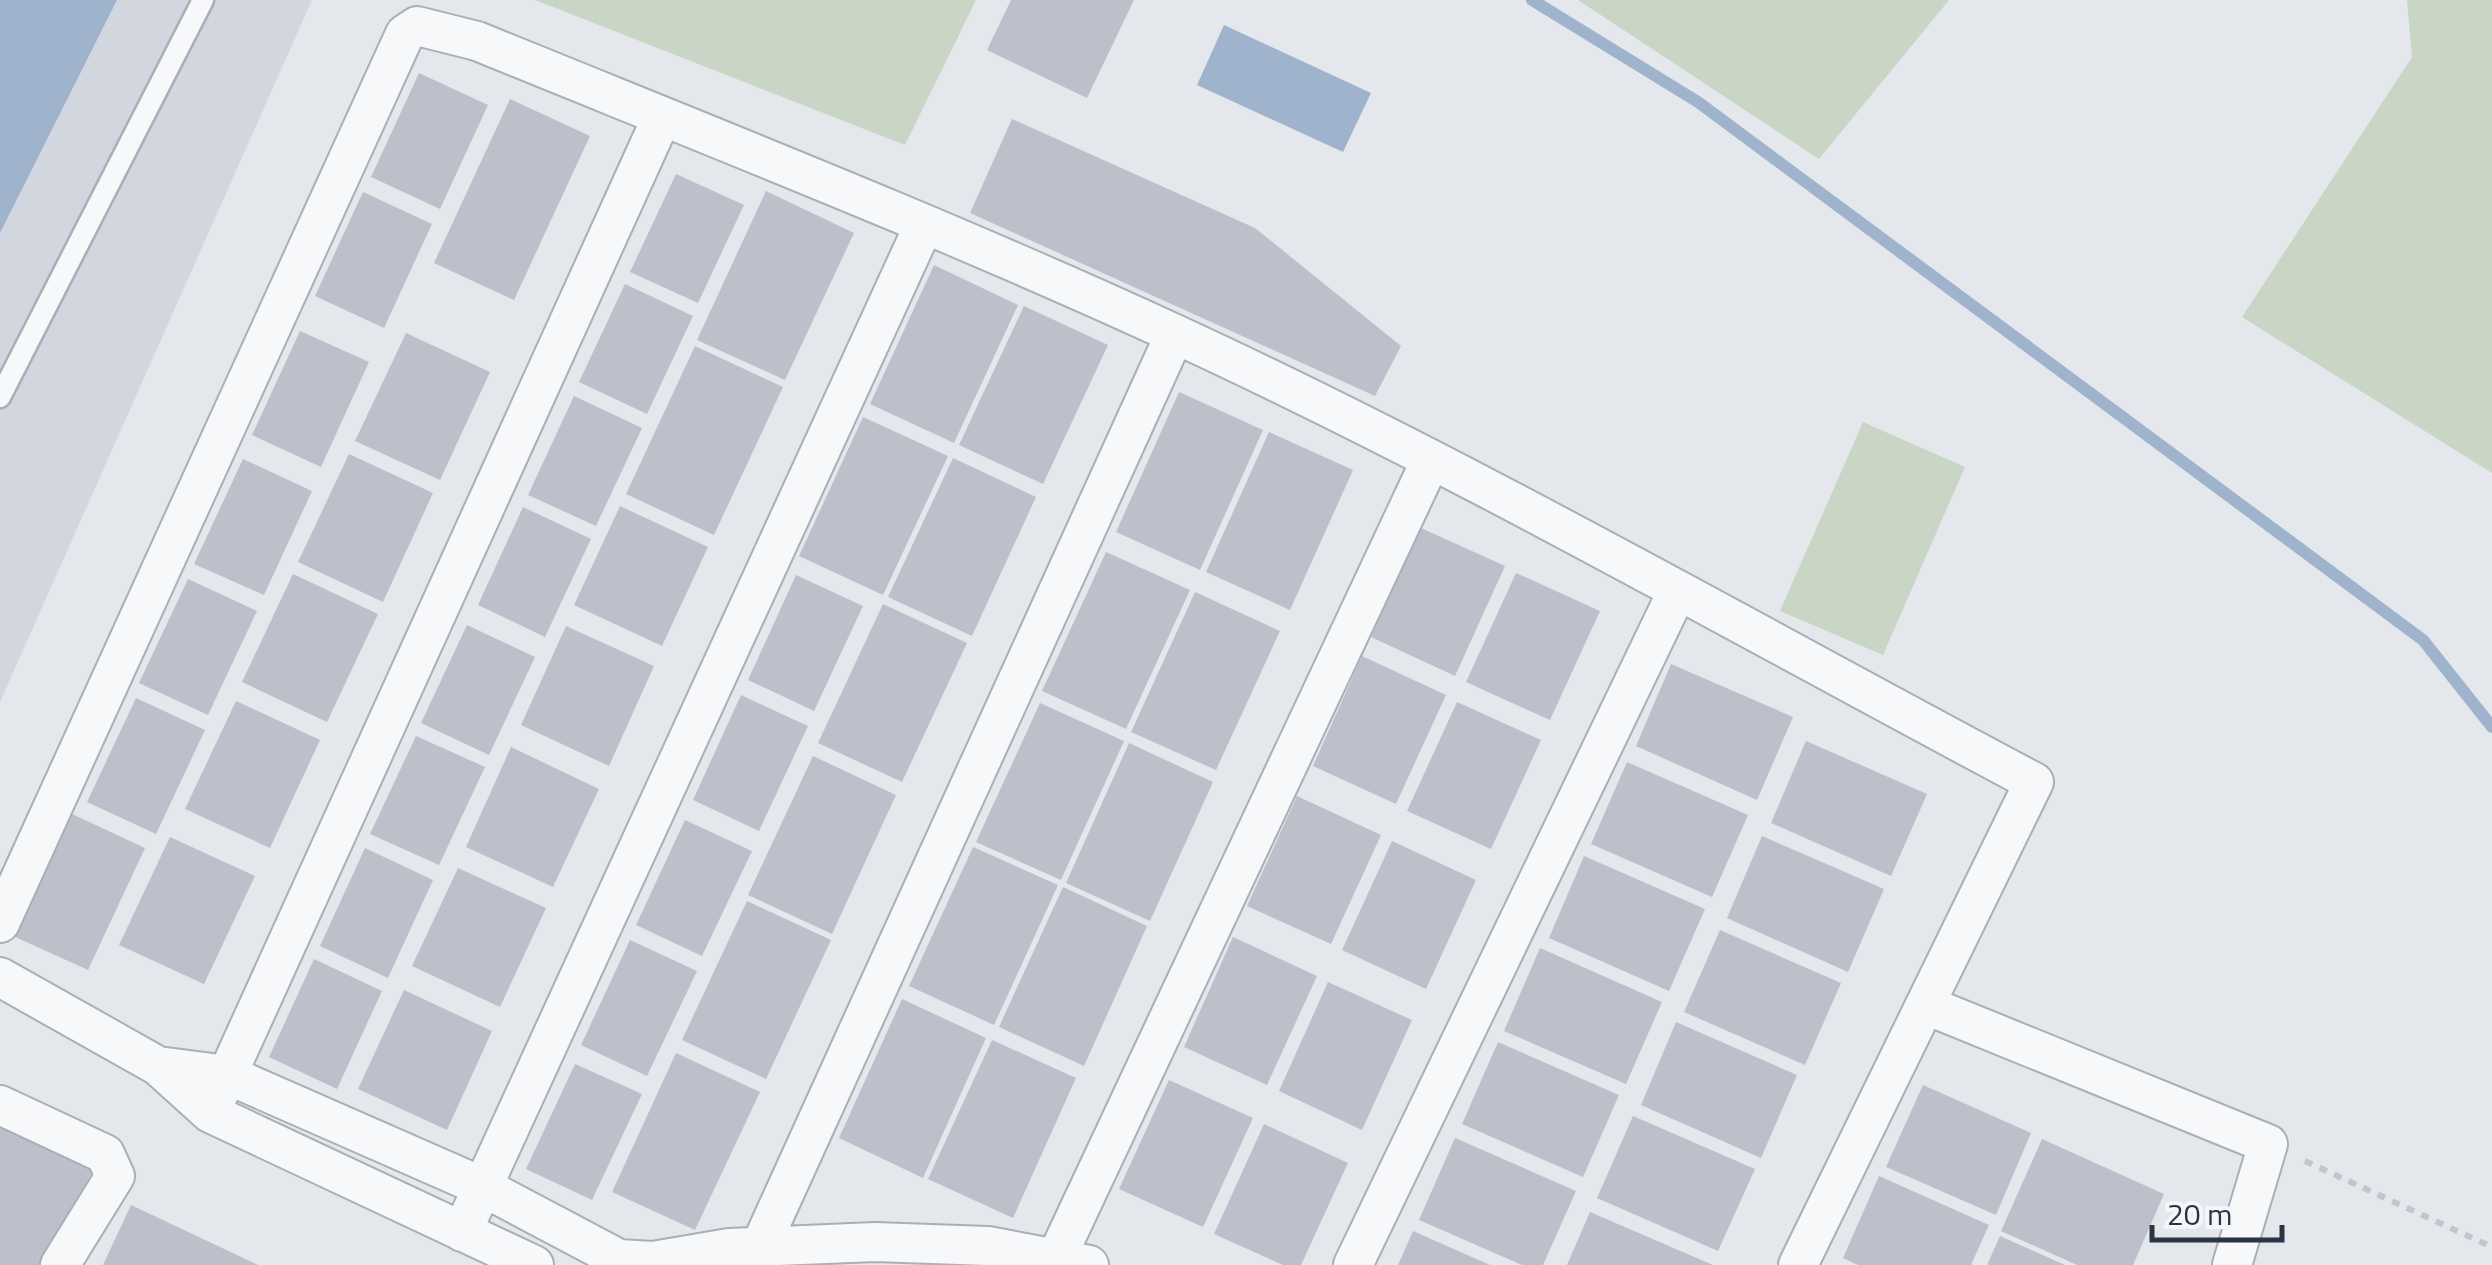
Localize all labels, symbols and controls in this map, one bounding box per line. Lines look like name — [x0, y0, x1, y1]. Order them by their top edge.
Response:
scale bar — [2152, 1180, 2282, 1242]
text: 20 m — [2167, 1191, 2232, 1237]

